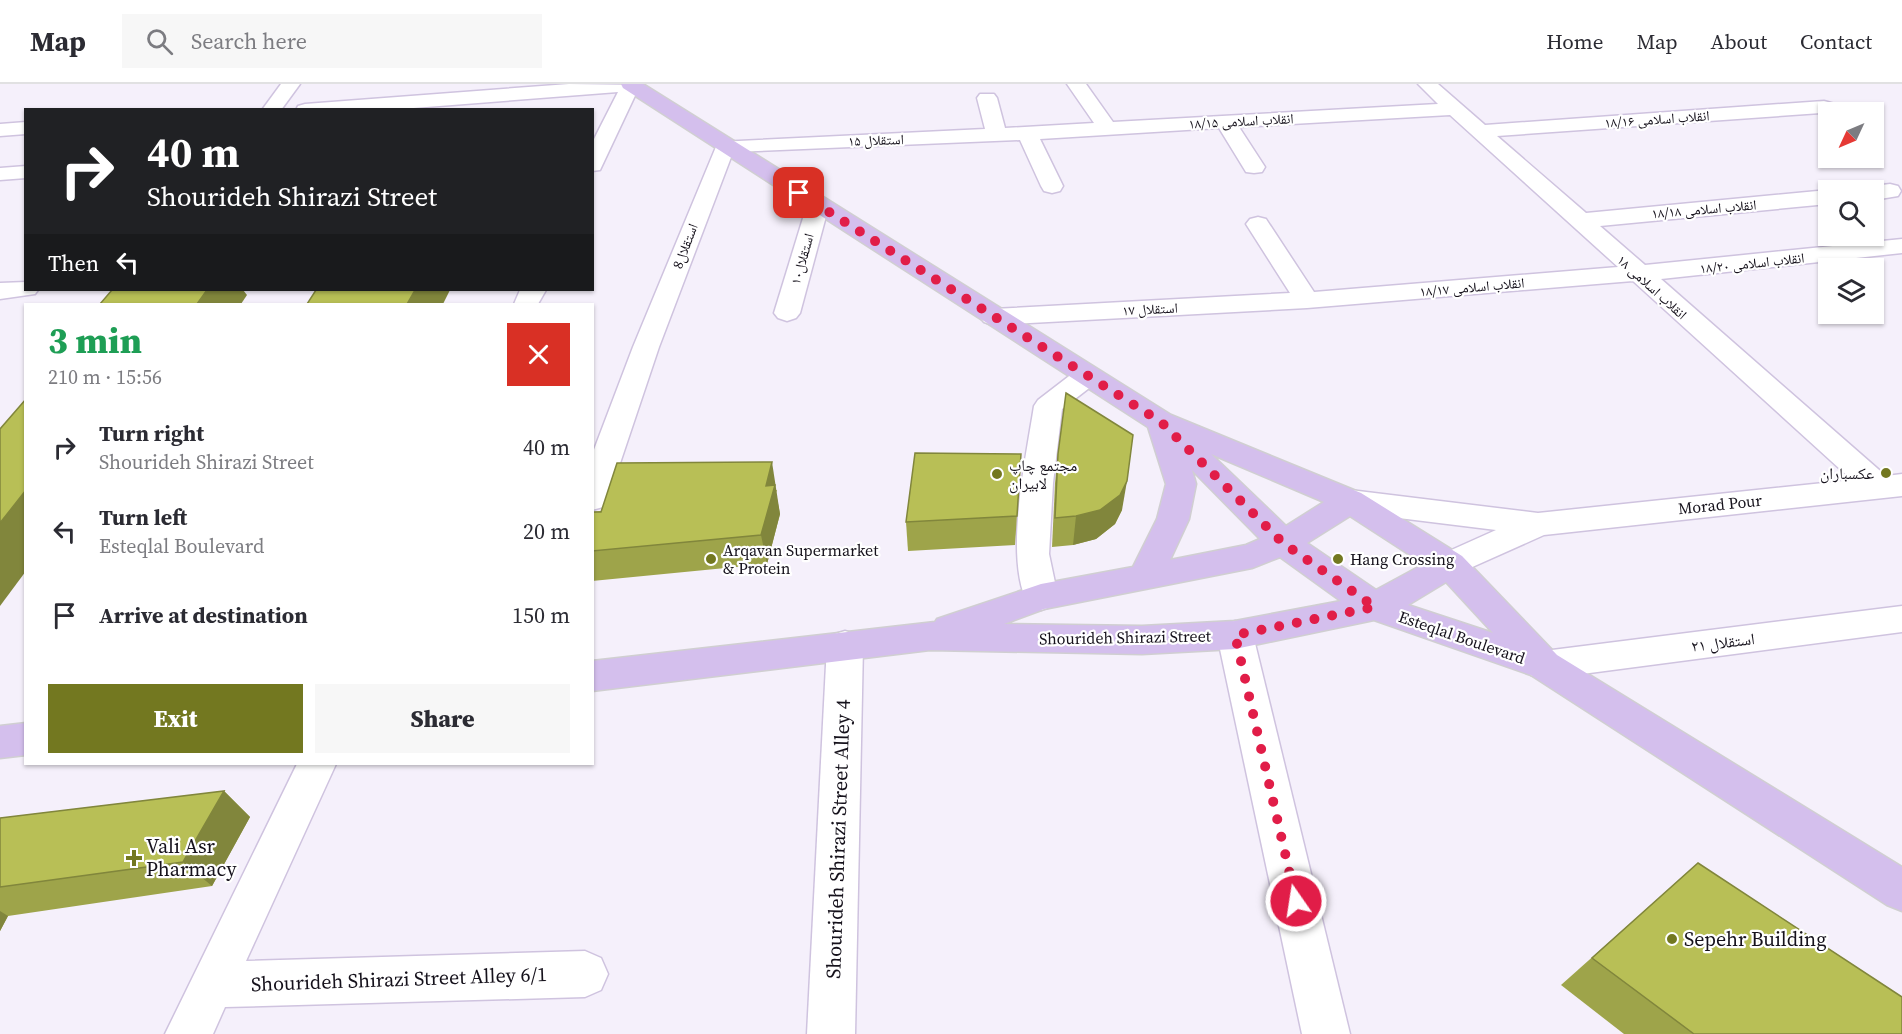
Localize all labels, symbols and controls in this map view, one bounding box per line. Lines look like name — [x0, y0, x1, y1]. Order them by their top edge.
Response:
search box — [122, 14, 542, 68]
text: Map — [30, 22, 86, 60]
icon: search — [143, 25, 176, 58]
text: Search here — [191, 26, 307, 56]
text: Home — [1546, 27, 1604, 56]
text: Map — [1637, 27, 1678, 56]
text: About — [1711, 27, 1767, 56]
text: Contact — [1800, 27, 1872, 56]
north arrow — [1818, 102, 1884, 168]
map controls — [1818, 102, 1884, 324]
street label: ۱۸/۱۶ انقلاب اسلامی — [1604, 105, 1710, 133]
street label: ۱۸/۱۵ انقلاب اسلامی — [1188, 108, 1294, 134]
text: 40 m — [147, 123, 240, 181]
street label: ۱۵ استقلال — [848, 129, 904, 151]
icon: right — [48, 132, 126, 210]
pin — [773, 167, 824, 218]
icon: arrive — [782, 176, 815, 209]
text: Shourideh Shirazi Street — [147, 178, 437, 215]
button: search — [1818, 180, 1884, 246]
street label: ۱۸/۱۸ انقلاب اسلامی — [1651, 194, 1757, 224]
street label: استقلال8 — [667, 221, 703, 271]
street label: استقلال۱۰ — [785, 231, 819, 287]
icon: left — [111, 246, 144, 279]
text: Then — [48, 248, 99, 278]
street label: ۱۸/۲۰ انقلاب اسلامی — [1699, 248, 1805, 278]
street label: ۱۸ انقلاب اسلامی — [1613, 250, 1691, 324]
button: layers — [1818, 258, 1884, 324]
street label: ۱۸/۱۷ انقلاب اسلامی — [1419, 272, 1525, 302]
street label: ۱۷ استقلال — [1122, 298, 1178, 320]
text: 3 min — [48, 316, 142, 365]
button: close — [507, 323, 570, 386]
text: 210 m · 15:56 — [48, 363, 162, 391]
text: Turn right — [99, 418, 204, 448]
icon: right — [48, 431, 81, 464]
text: 40 m — [523, 432, 570, 462]
text: Shourideh Shirazi Street — [99, 448, 314, 476]
place label: مجتمع چاپ لابيران — [1009, 454, 1077, 494]
place label: عکسباران — [1820, 462, 1874, 484]
marker: عکسباران — [1879, 466, 1893, 480]
marker: مجتمع چاپ لابيران — [990, 467, 1004, 481]
street label: Morad Pour — [1677, 489, 1763, 519]
text: Turn left — [99, 502, 187, 532]
icon: left — [48, 515, 81, 548]
text: 20 m — [523, 516, 570, 546]
text: Esteqlal Boulevard — [99, 532, 264, 560]
place label: Arqavan Supermarket & Protein — [723, 539, 879, 579]
place label: Hang Crossing — [1350, 548, 1454, 570]
marker: Arqavan Supermarket & Protein — [704, 552, 718, 566]
marker: Hang Crossing — [1331, 552, 1345, 566]
icon: arrive — [48, 599, 81, 632]
text: Arrive at destination — [99, 600, 308, 630]
text: 150 m — [512, 600, 570, 630]
street label: Esteqlal Boulevard — [1396, 605, 1528, 669]
street label: Shourideh Shirazi Street — [1039, 624, 1212, 649]
street label: ۲۱ استقلال — [1690, 627, 1756, 657]
button: Exit — [48, 684, 303, 753]
button: Share — [315, 684, 570, 753]
street label: Shourideh Shirazi Street Alley 4 — [819, 699, 857, 979]
place label: Vali Asr Pharmacy — [146, 832, 237, 883]
marker: Vali Asr Pharmacy — [127, 851, 141, 865]
position arrow — [1264, 869, 1328, 933]
place label: Sepehr Building — [1684, 925, 1827, 953]
marker: Sepehr Building — [1665, 932, 1679, 946]
street label: Shourideh Shirazi Street Alley 6/1 — [251, 960, 547, 998]

